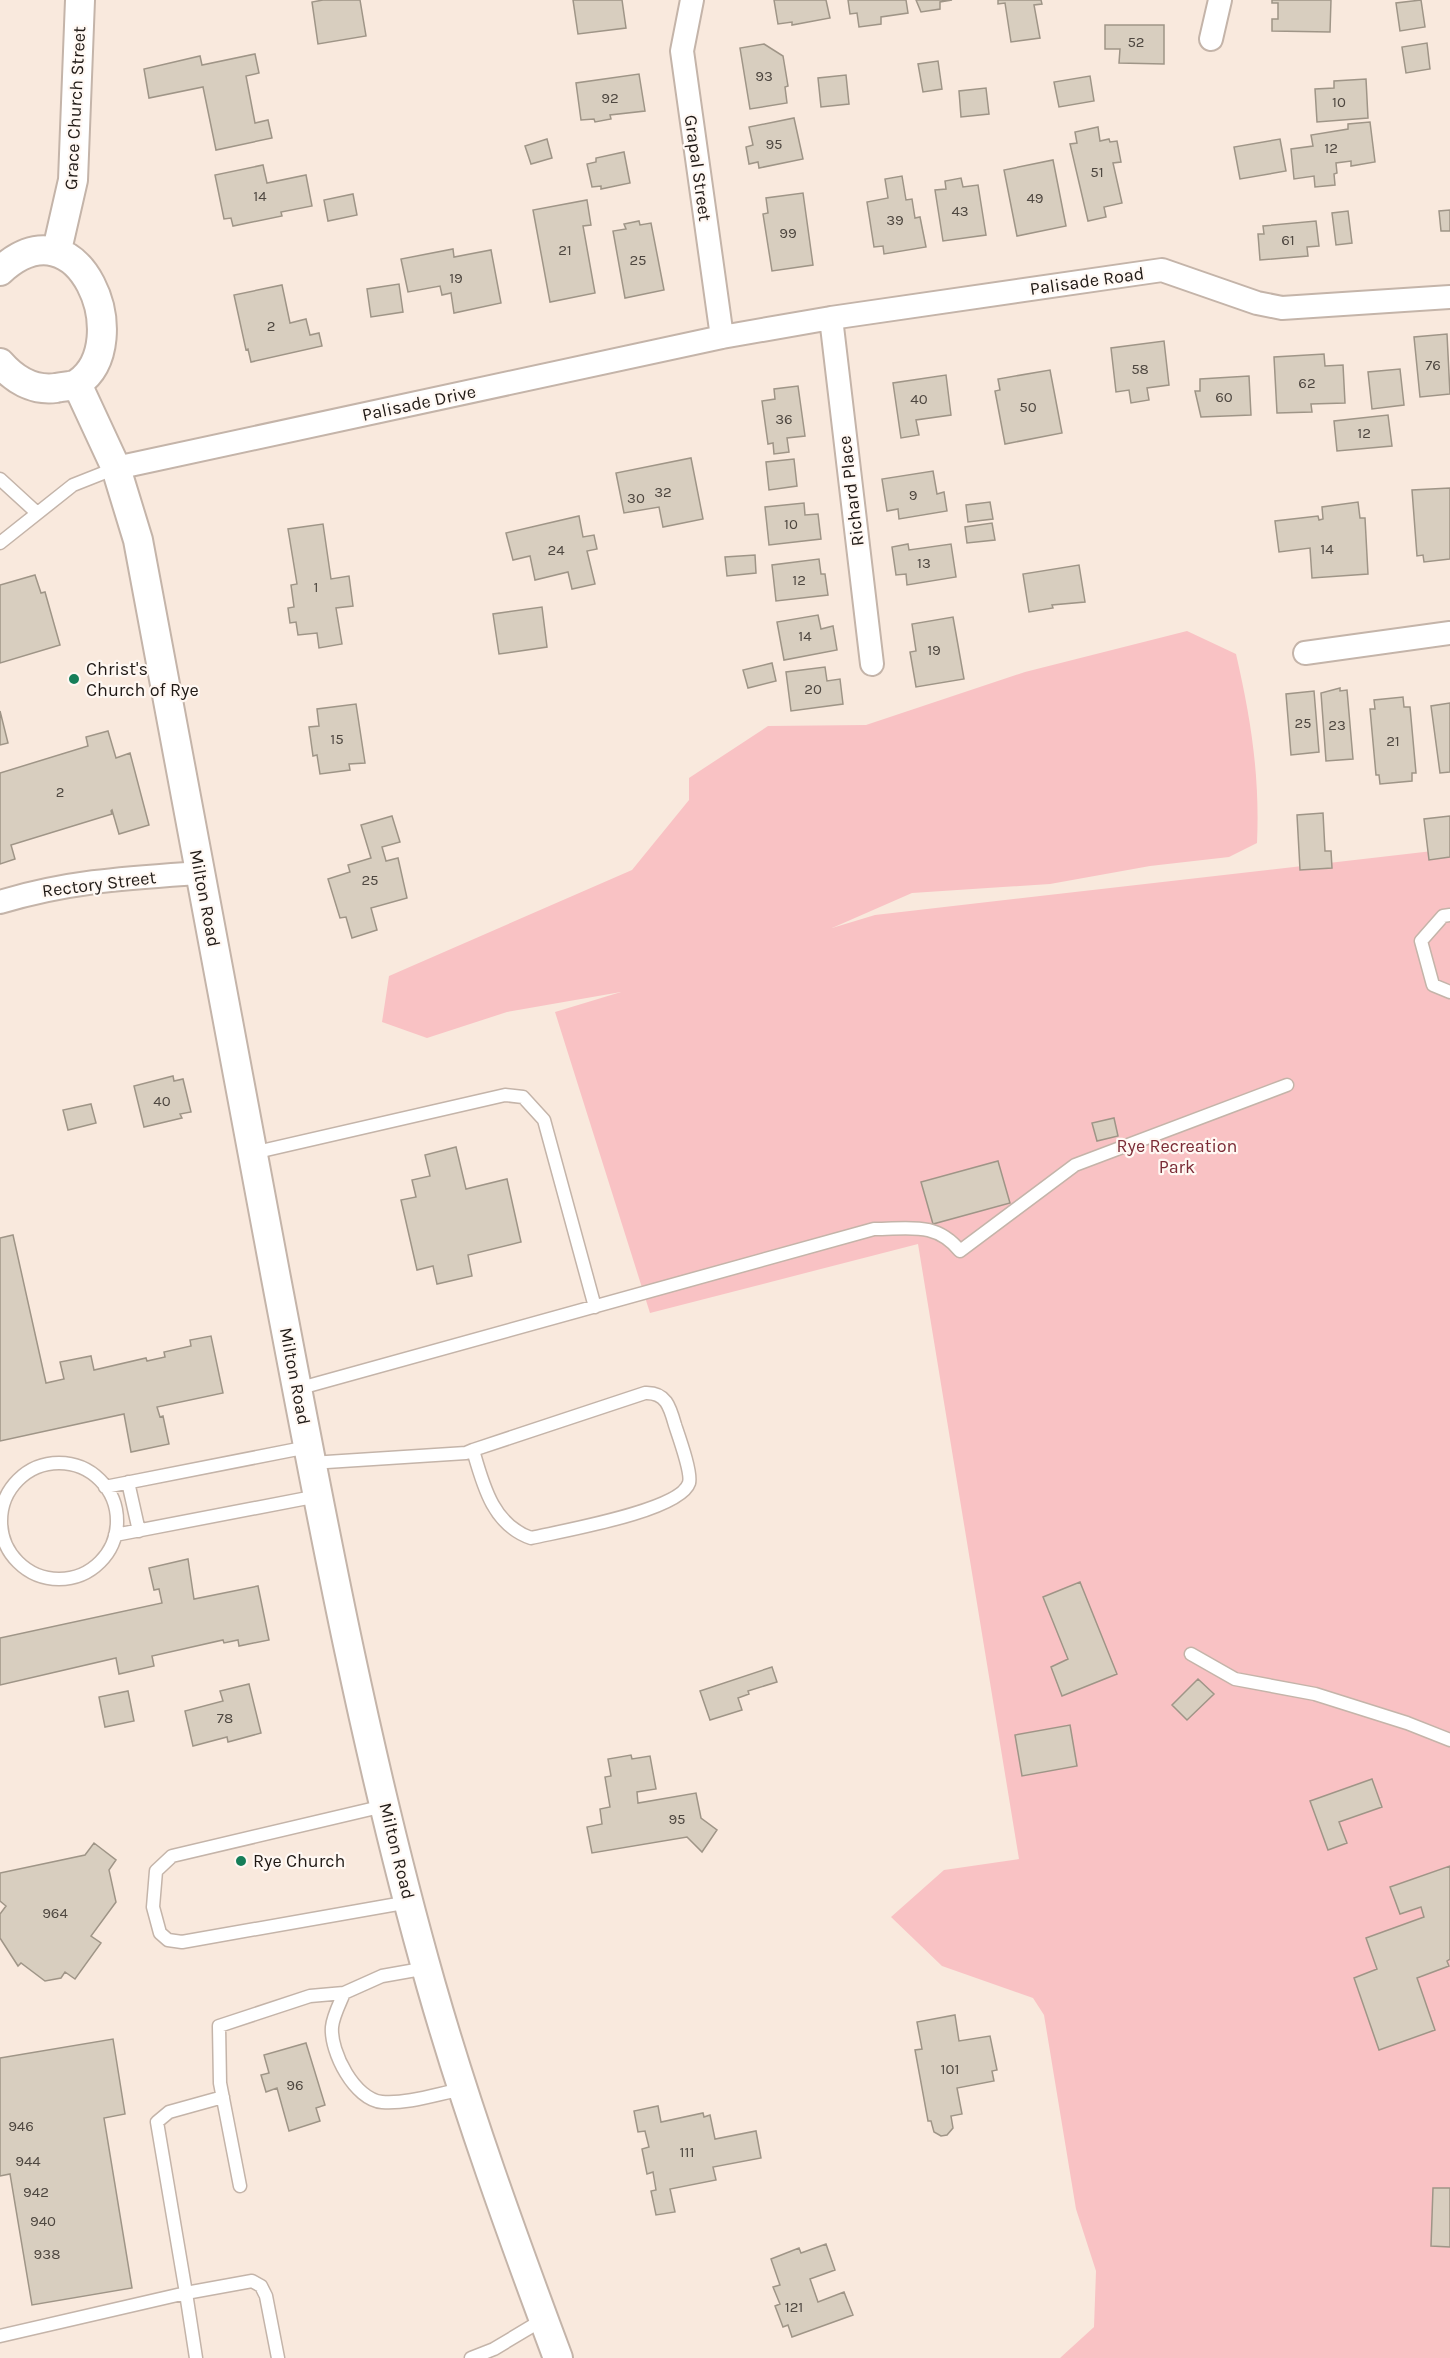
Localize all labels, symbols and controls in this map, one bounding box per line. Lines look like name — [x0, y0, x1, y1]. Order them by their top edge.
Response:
street label: Grace Church Street — [60, 25, 90, 190]
house number: 52 — [1127, 33, 1145, 51]
house number: 93 — [755, 67, 773, 85]
house number: 92 — [601, 89, 619, 107]
house number: 10 — [1332, 93, 1346, 111]
street label: Grapal Street — [680, 113, 716, 223]
house number: 95 — [765, 135, 783, 153]
house number: 12 — [1324, 139, 1338, 157]
house number: 51 — [1090, 163, 1104, 181]
house number: 14 — [253, 187, 267, 205]
house number: 49 — [1026, 189, 1044, 207]
house number: 43 — [951, 202, 969, 220]
house number: 39 — [886, 211, 904, 229]
house number: 99 — [779, 224, 797, 242]
house number: 61 — [1281, 231, 1295, 249]
house number: 21 — [558, 241, 572, 259]
house number: 25 — [629, 251, 647, 269]
street label: Palisade Road — [1028, 262, 1146, 300]
house number: 19 — [449, 269, 463, 287]
house number: 2 — [267, 317, 275, 335]
house number: 76 — [1425, 356, 1441, 374]
house number: 58 — [1131, 360, 1149, 378]
house number: 62 — [1298, 374, 1316, 392]
street label: Palisade Drive — [360, 380, 478, 426]
house number: 60 — [1215, 388, 1233, 406]
house number: 40 — [910, 390, 928, 408]
house number: 50 — [1019, 398, 1037, 416]
house number: 36 — [775, 410, 793, 428]
house number: 12 — [1357, 424, 1371, 442]
street label: Richard Place — [833, 434, 869, 548]
house number: 32 — [654, 483, 672, 501]
house number: 9 — [909, 486, 917, 504]
house number: 30 — [627, 489, 645, 507]
house number: 10 — [784, 515, 798, 533]
house number: 14 — [1320, 540, 1334, 558]
house number: 24 — [547, 541, 565, 559]
house number: 13 — [917, 554, 931, 572]
house number: 12 — [792, 571, 806, 589]
house number: 1 — [314, 578, 318, 596]
house number: 14 — [798, 627, 812, 645]
house number: 19 — [927, 641, 941, 659]
place label: Christ's Church of Rye — [86, 658, 199, 701]
marker: Christ's Church of Rye — [67, 672, 81, 686]
house number: 20 — [804, 680, 822, 698]
house number: 25 — [1294, 714, 1312, 732]
house number: 23 — [1328, 716, 1346, 734]
house number: 15 — [330, 730, 344, 748]
house number: 21 — [1386, 732, 1400, 750]
house number: 2 — [56, 783, 64, 801]
street label: Milton Road — [185, 847, 225, 949]
street label: Rectory Street — [41, 866, 158, 902]
house number: 25 — [361, 871, 379, 889]
house number: 40 — [153, 1092, 171, 1110]
park label: Rye Recreation Park — [1117, 1135, 1237, 1178]
street label: Milton Road — [275, 1325, 315, 1427]
house number: 78 — [217, 1709, 233, 1727]
street label: Milton Road — [374, 1800, 420, 1902]
house number: 95 — [668, 1810, 686, 1828]
place label: Rye Church — [253, 1850, 345, 1872]
marker: Rye Church — [234, 1854, 248, 1868]
house number: 964 — [42, 1904, 68, 1922]
house number: 101 — [941, 2060, 959, 2078]
house number: 96 — [286, 2076, 304, 2094]
house number: 946 — [8, 2117, 34, 2135]
house number: 111 — [680, 2143, 694, 2161]
house number: 944 — [15, 2152, 41, 2170]
house number: 942 — [23, 2183, 49, 2201]
house number: 940 — [30, 2212, 56, 2230]
house number: 938 — [34, 2245, 60, 2263]
house number: 121 — [785, 2298, 803, 2316]

